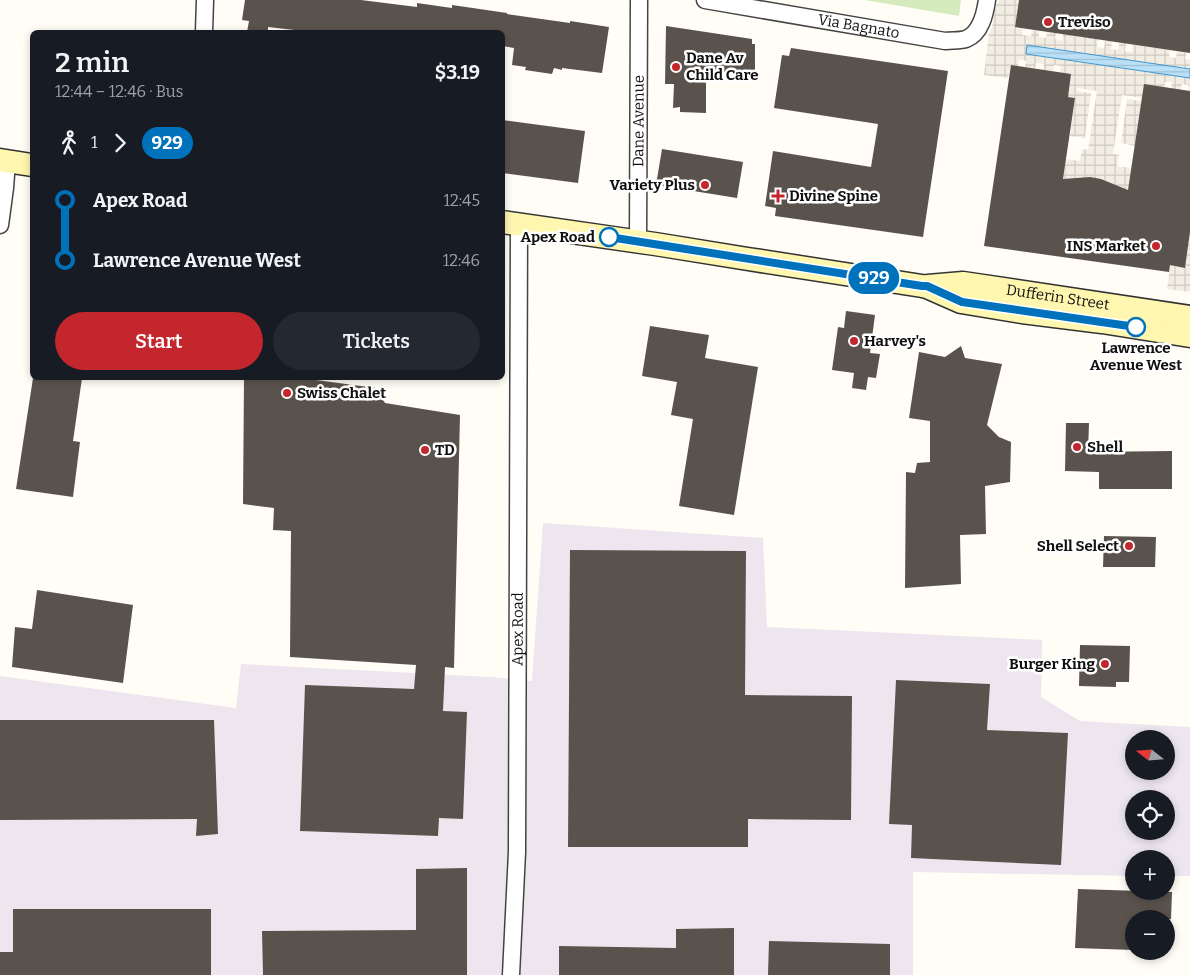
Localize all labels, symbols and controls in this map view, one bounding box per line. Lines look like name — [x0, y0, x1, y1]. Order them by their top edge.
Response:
street label: Via Bagnato — [817, 10, 901, 42]
place label: Treviso — [1058, 13, 1111, 31]
marker: Treviso — [1042, 16, 1054, 28]
text: 2 min — [55, 46, 129, 79]
place label: Dane Av Child Care — [686, 49, 759, 84]
text: $3.19 — [435, 61, 480, 84]
marker: Dane Av Child Care — [670, 61, 682, 73]
street label: Dane Avenue — [629, 75, 648, 167]
text: 12:44 – 12:46 · Bus — [55, 82, 183, 101]
icon: walk — [55, 129, 83, 157]
icon: forward — [106, 129, 134, 157]
text: 929 — [152, 132, 183, 154]
text: 1 — [91, 133, 98, 152]
place label: Variety Plus — [610, 176, 695, 194]
marker: Variety Plus — [699, 179, 711, 191]
place label: Divine Spine — [789, 187, 878, 205]
text: Apex Road — [93, 189, 188, 212]
marker: Divine Spine — [771, 189, 785, 203]
text: 12:45 — [444, 191, 480, 210]
marker: Apex Road — [599, 227, 619, 247]
place label: Apex Road — [520, 228, 595, 246]
place label: INS Market — [1067, 237, 1146, 255]
marker: INS Market — [1150, 240, 1162, 252]
text: Lawrence Avenue West — [93, 249, 301, 272]
text: 12:46 — [443, 251, 480, 270]
line badge: 929 — [845, 262, 903, 294]
text: 929 — [858, 267, 890, 289]
street label: Dufferin Street — [1005, 281, 1111, 314]
button: Start — [55, 312, 263, 370]
button: Tickets — [273, 312, 480, 370]
marker: Lawrence Avenue West — [1126, 317, 1146, 337]
place label: Harvey's — [864, 332, 926, 350]
marker: Harvey's — [848, 335, 860, 347]
place label: Lawrence Avenue West — [1090, 339, 1182, 374]
place label: Swiss Chalet — [297, 384, 386, 402]
marker: Swiss Chalet — [281, 387, 293, 399]
place label: Shell — [1087, 438, 1123, 456]
place label: TD — [435, 441, 455, 459]
marker: Shell — [1071, 441, 1083, 453]
marker: TD — [419, 444, 431, 456]
place label: Shell Select — [1037, 537, 1119, 555]
marker: Shell Select — [1123, 540, 1135, 552]
street label: Apex Road — [509, 592, 527, 666]
place label: Burger King — [1009, 655, 1095, 673]
marker: Burger King — [1099, 658, 1111, 670]
north arrow — [1125, 730, 1175, 780]
map controls — [1125, 730, 1175, 960]
button: locate — [1125, 790, 1175, 840]
button: + — [1125, 850, 1175, 900]
button: − — [1125, 910, 1175, 960]

